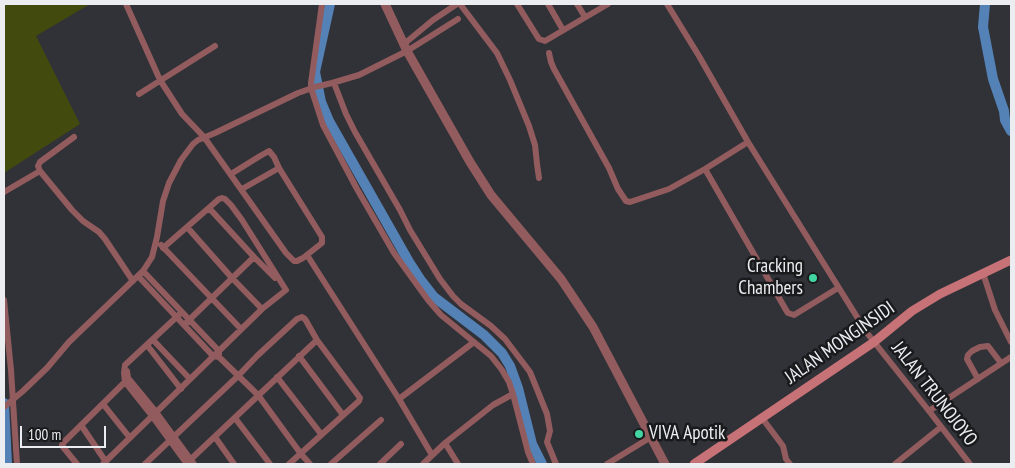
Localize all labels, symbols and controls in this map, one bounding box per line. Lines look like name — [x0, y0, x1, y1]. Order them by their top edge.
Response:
place label: Cracking Chambers — [738, 256, 803, 300]
marker: Cracking Chambers — [807, 272, 819, 284]
street label: JALAN MONGINSIDI — [781, 297, 899, 389]
street label: JALAN TRUNOJOYO — [886, 337, 982, 451]
scale bar — [22, 416, 109, 448]
place label: VIVA Apotik — [649, 423, 725, 445]
text: 100 m — [28, 425, 61, 444]
marker: VIVA Apotik — [633, 428, 645, 440]

